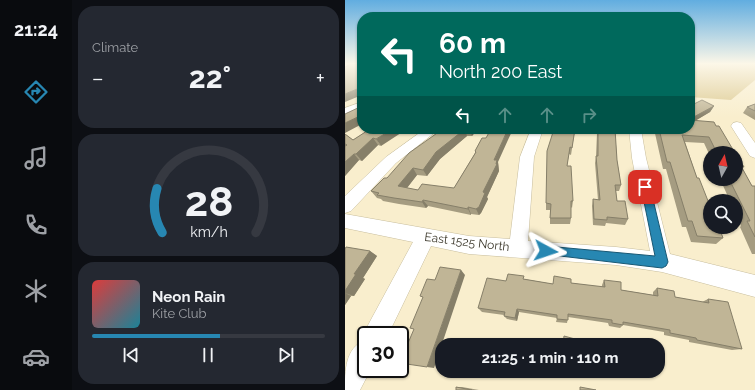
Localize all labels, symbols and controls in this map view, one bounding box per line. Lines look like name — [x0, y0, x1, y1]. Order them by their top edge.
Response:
text: 21:24 — [14, 19, 58, 40]
text: 60 m — [439, 27, 506, 60]
icon: left — [373, 28, 425, 80]
text: Climate — [92, 40, 138, 55]
text: 22° — [189, 60, 231, 95]
text: North 200 East — [439, 61, 562, 82]
text: − — [92, 65, 104, 91]
text: + — [316, 65, 325, 91]
icon: directions — [22, 78, 50, 106]
icon: left — [452, 104, 474, 126]
icon: ahead — [494, 104, 516, 126]
icon: ahead — [536, 104, 558, 126]
icon: right — [578, 104, 600, 126]
icon: music — [22, 144, 50, 172]
north arrow — [703, 146, 743, 186]
map controls — [703, 146, 743, 234]
pin — [628, 170, 662, 204]
icon: arrive — [634, 176, 656, 198]
text: 28 — [184, 177, 233, 226]
button: search — [703, 194, 743, 234]
icon: phone — [22, 211, 50, 239]
text: km/h — [190, 224, 227, 240]
street label: East 1525 North — [424, 230, 510, 254]
position arrow — [525, 230, 567, 272]
icon: climate — [22, 277, 50, 305]
text: Neon Rain — [152, 288, 225, 306]
text: Kite Club — [152, 306, 207, 321]
speed limit sign: 30 — [357, 326, 409, 378]
icon: car — [22, 343, 50, 371]
icon: previous — [120, 344, 142, 366]
icon: pause — [197, 344, 219, 366]
icon: next — [275, 344, 297, 366]
text: 21:25 · 1 min · 110 m — [482, 349, 618, 367]

